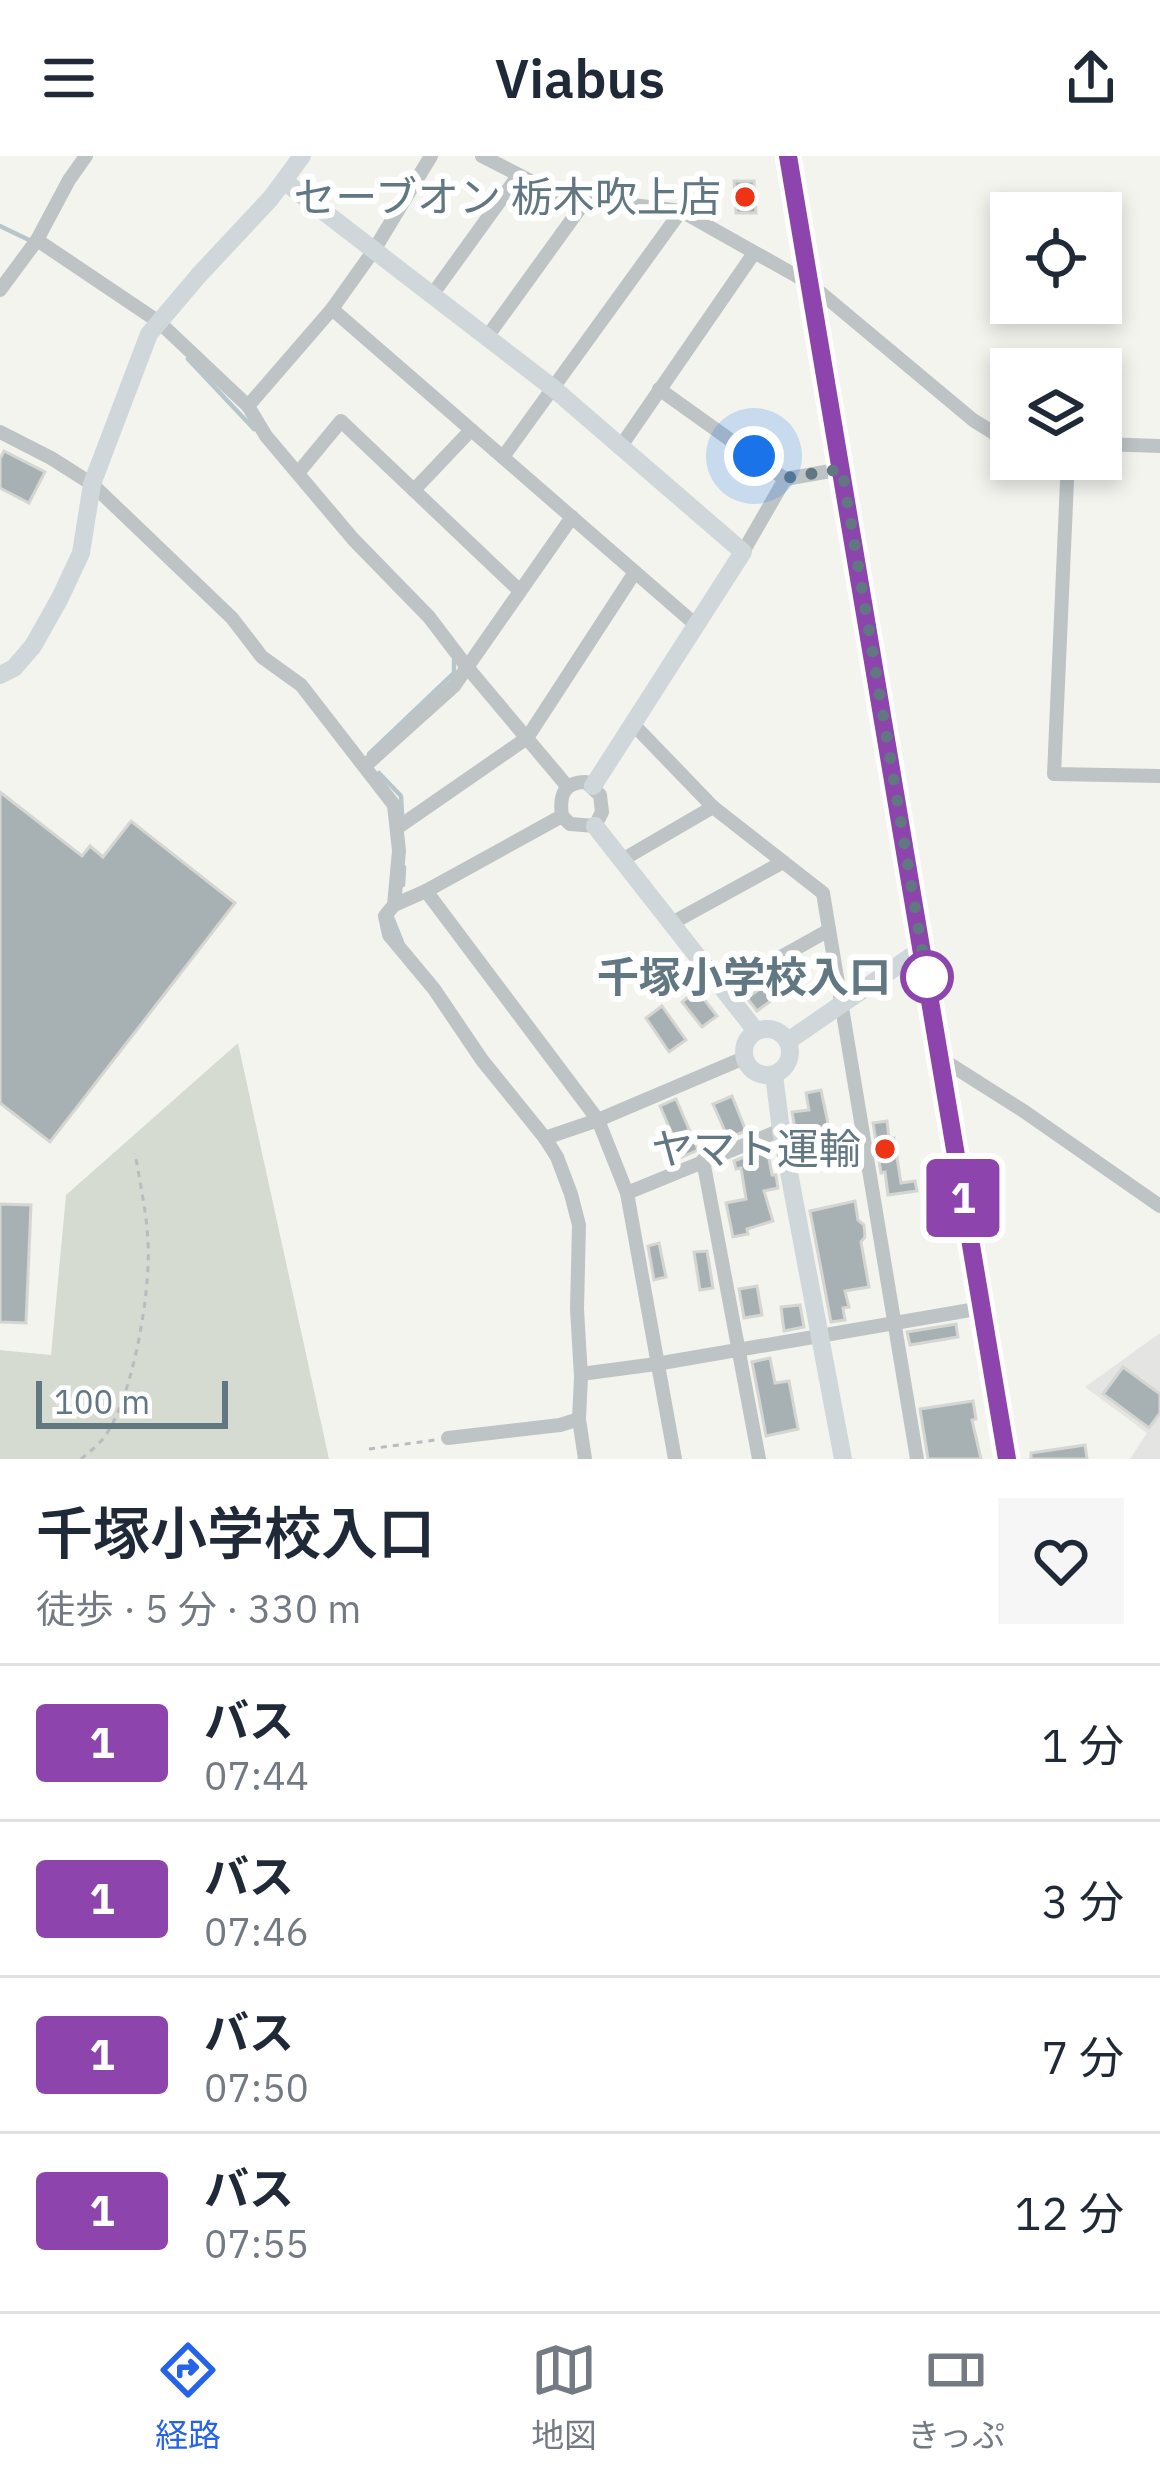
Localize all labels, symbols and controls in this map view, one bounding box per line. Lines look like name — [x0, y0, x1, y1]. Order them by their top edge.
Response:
text: Viabus — [495, 43, 665, 113]
icon: menu — [36, 45, 102, 111]
icon: share — [1058, 45, 1124, 111]
place label: セーブオン 栃木吹上店 — [294, 169, 721, 224]
marker: セーブオン 栃木吹上店 — [732, 184, 758, 210]
map controls — [990, 192, 1122, 480]
button: locate — [990, 192, 1122, 324]
button: layers — [990, 348, 1122, 480]
your location — [724, 426, 784, 486]
place label: 千塚小学校入口 — [597, 949, 891, 1004]
marker: 千塚小学校入口 — [902, 952, 952, 1002]
place label: ヤマト運輸 — [651, 1121, 861, 1176]
marker: ヤマト運輸 — [872, 1136, 898, 1162]
line badge: 1 — [924, 1159, 1002, 1237]
text: 1 — [950, 1170, 976, 1225]
scale bar — [36, 1375, 228, 1428]
text: 100 m — [54, 1380, 150, 1423]
text: 千塚小学校入口 — [36, 1496, 435, 1570]
button: heart — [998, 1498, 1124, 1624]
text: 徒歩 · 5 分 · 330 m — [36, 1583, 361, 1634]
text: バス — [204, 1691, 294, 1749]
text: 1 — [89, 1715, 115, 1770]
text: 1 分 — [1041, 1716, 1124, 1774]
text: 07:44 — [204, 1750, 309, 1801]
text: バス — [204, 1847, 294, 1905]
text: 1 — [89, 1871, 115, 1926]
text: 3 分 — [1041, 1872, 1124, 1930]
text: 07:46 — [204, 1906, 309, 1957]
text: バス — [204, 2003, 294, 2061]
text: 1 — [89, 2027, 115, 2082]
text: 7 分 — [1041, 2028, 1124, 2086]
text: 07:50 — [204, 2062, 309, 2113]
text: バス — [204, 2159, 294, 2217]
text: 1 — [89, 2183, 115, 2238]
text: 12 分 — [1014, 2184, 1124, 2242]
text: 07:55 — [204, 2218, 309, 2269]
tab: 経路 — [155, 2337, 221, 2457]
tab: 地図 — [531, 2337, 597, 2457]
tab: きっぷ — [907, 2337, 1005, 2457]

